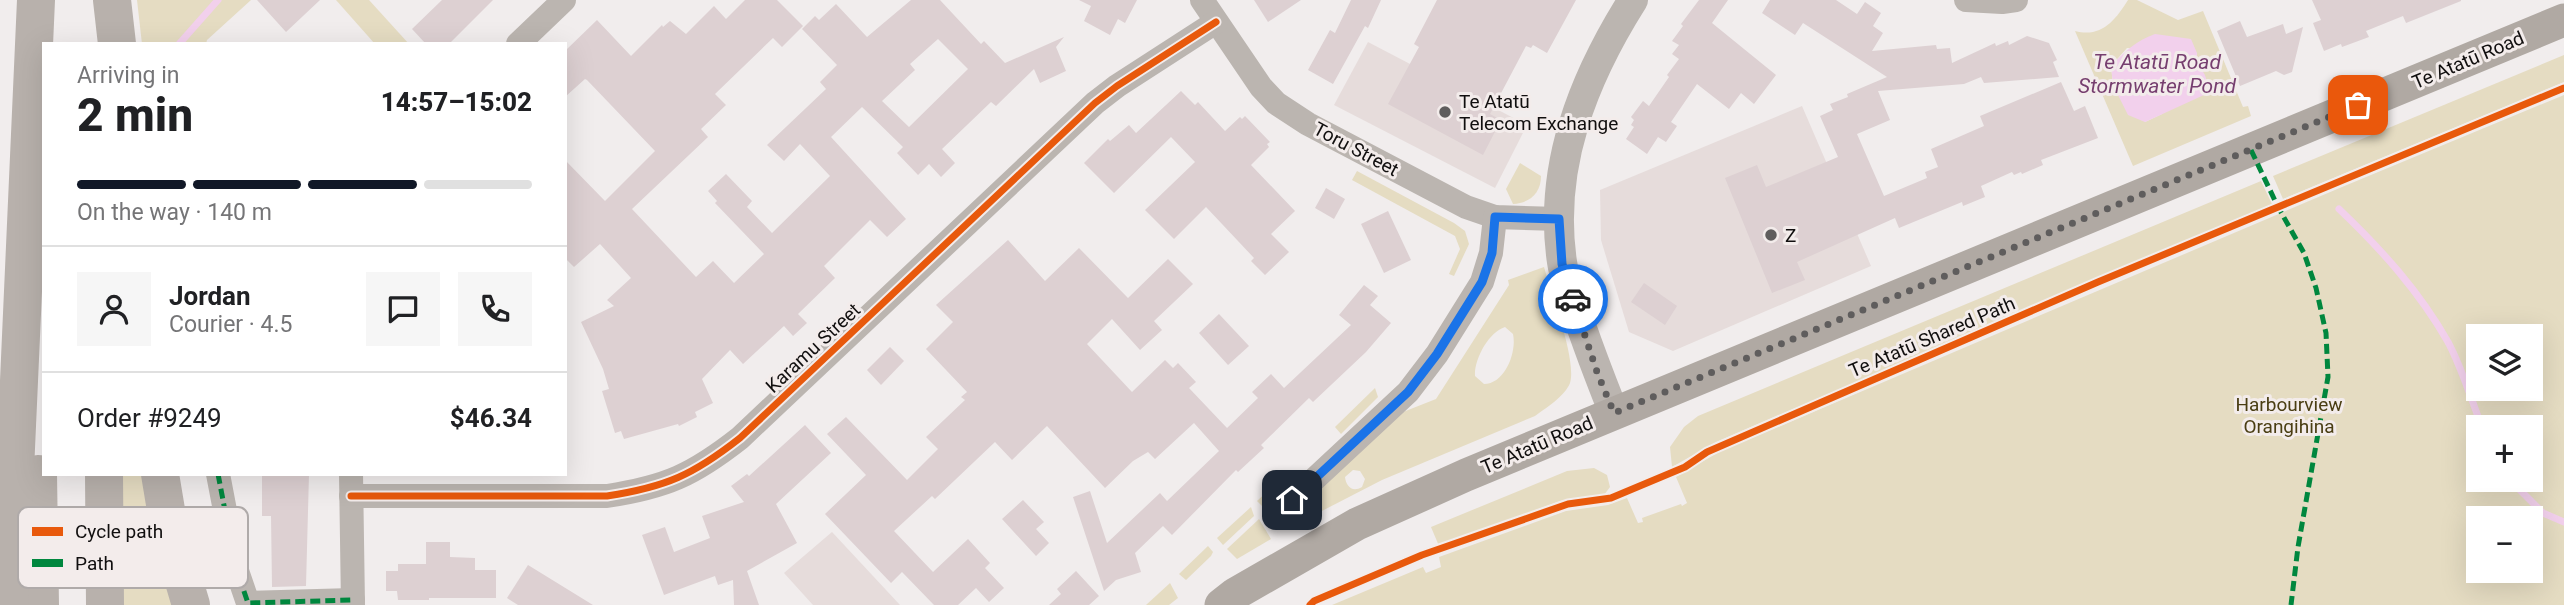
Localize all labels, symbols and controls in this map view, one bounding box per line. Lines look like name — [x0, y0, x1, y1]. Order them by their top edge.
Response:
street label: Te Atatū Road — [2409, 26, 2527, 94]
water label: Te Atatū Road Stormwater Pond — [2078, 50, 2236, 98]
text: Arriving in — [77, 62, 180, 89]
pin — [2328, 75, 2388, 135]
icon: bag — [2339, 86, 2377, 124]
text: 14:57–15:02 — [381, 87, 532, 117]
text: 2 min — [77, 88, 193, 142]
place label: Te Atatū Telecom Exchange — [1459, 90, 1618, 135]
marker: Te Atatū Telecom Exchange — [1437, 104, 1453, 120]
street label: Toru Street — [1310, 117, 1402, 181]
text: On the way · 140 m — [77, 199, 272, 226]
place label: Z — [1785, 224, 1796, 247]
marker: Z — [1763, 227, 1779, 243]
courier — [1538, 264, 1608, 334]
button: person — [77, 272, 151, 346]
button: chat — [366, 272, 440, 346]
button: phone — [458, 272, 532, 346]
icon: car — [1554, 280, 1592, 318]
text: Jordan — [169, 281, 251, 311]
street label: Te Atatū Shared Path — [1846, 292, 2018, 382]
street label: Karamu Street — [761, 298, 865, 398]
text: Courier · 4.5 — [169, 311, 292, 338]
map controls — [2466, 324, 2543, 583]
button: layers — [2466, 324, 2543, 401]
park label: Harbourview Orangihina — [2235, 393, 2343, 438]
text: Order #9249 — [77, 403, 222, 433]
text: $46.34 — [450, 403, 532, 433]
street label: Te Atatū Road — [1478, 411, 1596, 479]
button: + — [2466, 415, 2543, 492]
pin — [1262, 470, 1322, 530]
icon: home — [1273, 481, 1311, 519]
button: − — [2466, 506, 2543, 583]
legend — [18, 507, 248, 588]
text: Cycle path — [75, 520, 163, 543]
text: Path — [75, 552, 114, 575]

